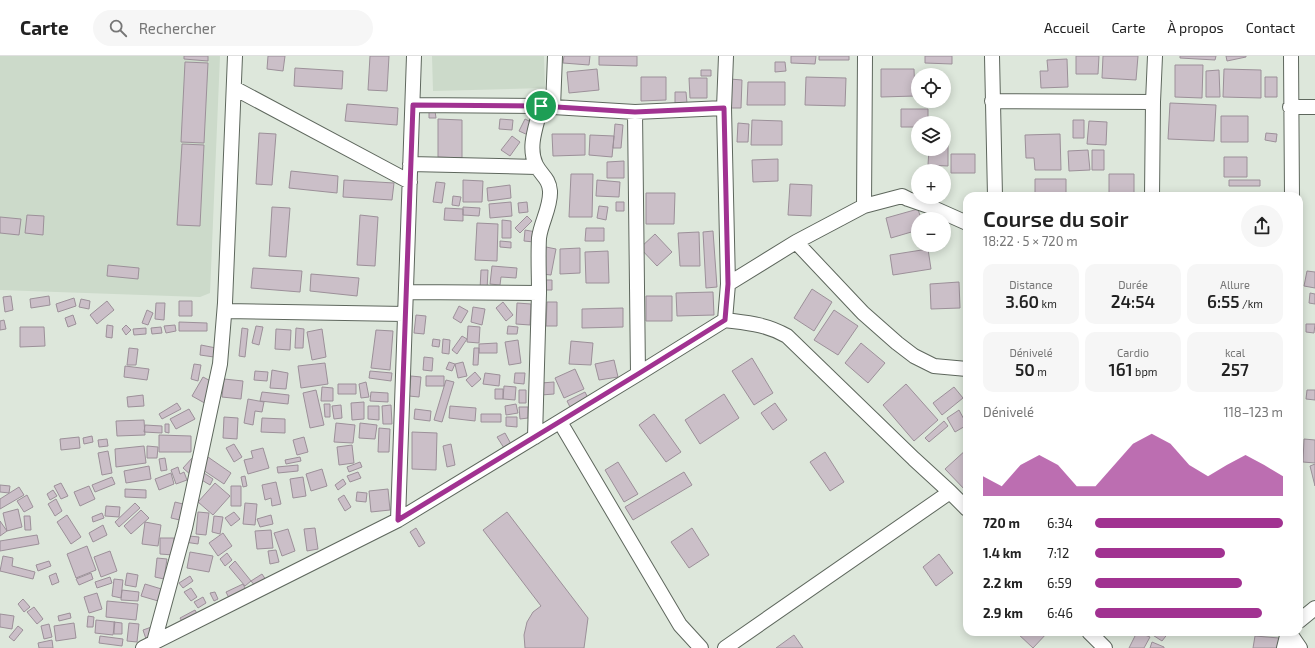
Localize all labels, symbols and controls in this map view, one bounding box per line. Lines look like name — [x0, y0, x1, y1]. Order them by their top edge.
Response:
search box — [93, 10, 373, 46]
text: Carte — [20, 16, 69, 39]
icon: search — [107, 17, 129, 39]
text: Rechercher — [139, 19, 216, 37]
text: Accueil — [1044, 19, 1089, 36]
text: Carte — [1111, 19, 1146, 36]
text: À propos — [1168, 19, 1224, 36]
text: Contact — [1246, 19, 1295, 36]
map controls — [911, 68, 951, 252]
button: locate — [911, 68, 951, 108]
pin — [524, 89, 558, 123]
icon: arrive — [530, 95, 552, 117]
button: layers — [911, 116, 951, 156]
button: + — [911, 164, 951, 204]
text: Course du soir — [983, 205, 1129, 231]
button: share — [1241, 205, 1283, 247]
button: − — [911, 212, 951, 252]
text: 18:22 · 5 × 720 m — [983, 233, 1078, 249]
text: Distance — [1009, 278, 1053, 291]
text: Durée — [1118, 278, 1148, 291]
text: Allure — [1220, 278, 1250, 291]
text: 3.60 — [1005, 291, 1039, 311]
text: 24:54 — [1111, 291, 1155, 311]
text: 6:55 — [1207, 291, 1240, 311]
text: km — [1039, 297, 1057, 310]
text: /km — [1240, 297, 1263, 310]
text: Dénivelé — [1009, 346, 1053, 359]
text: Cardio — [1117, 346, 1149, 359]
text: kcal — [1225, 346, 1245, 359]
text: 50 — [1015, 359, 1035, 379]
text: 161 — [1109, 359, 1133, 379]
text: 257 — [1221, 359, 1249, 379]
text: m — [1035, 365, 1047, 378]
text: bpm — [1133, 365, 1157, 378]
text: Dénivelé — [983, 404, 1034, 420]
text: 118–123 m — [1223, 404, 1283, 420]
text: 720 m — [983, 515, 1020, 531]
text: 6:34 — [1047, 515, 1073, 531]
text: 1.4 km — [983, 545, 1022, 561]
text: 7:12 — [1047, 545, 1069, 561]
text: 2.2 km — [983, 575, 1023, 591]
text: 6:59 — [1047, 575, 1072, 591]
text: 2.9 km — [983, 605, 1023, 621]
text: 6:46 — [1047, 605, 1073, 621]

